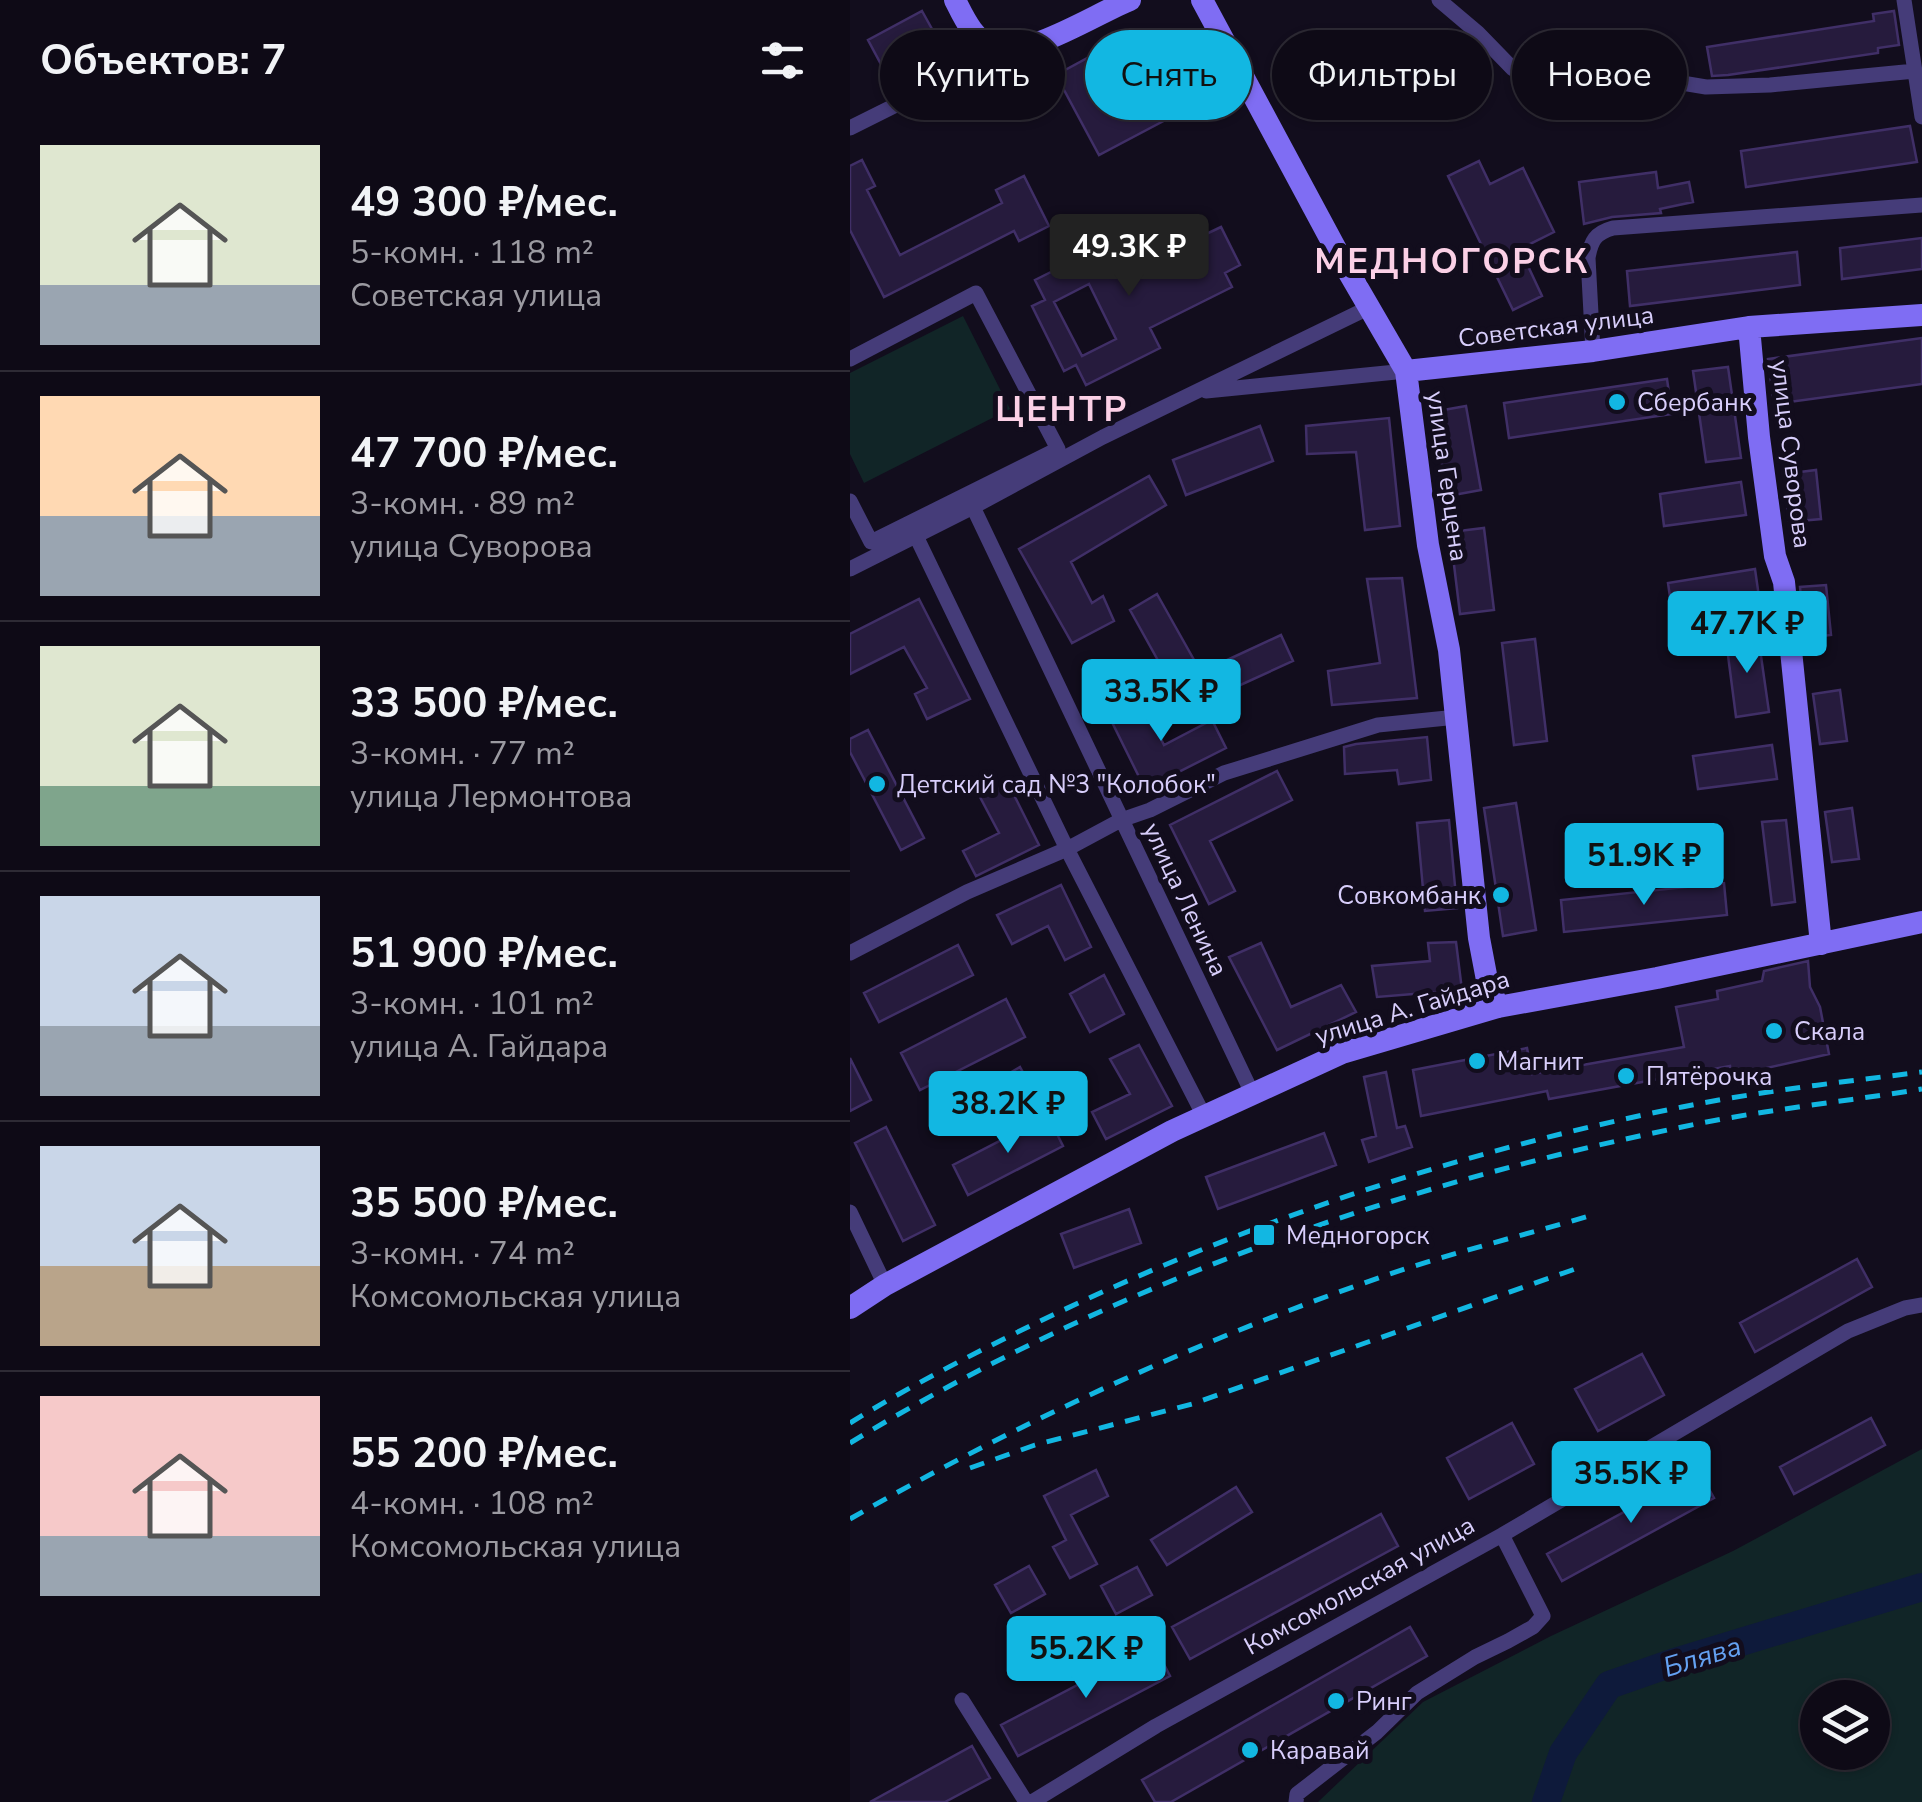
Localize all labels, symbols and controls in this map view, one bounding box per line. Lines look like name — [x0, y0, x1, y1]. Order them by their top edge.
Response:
chip: Купить — [880, 30, 1065, 120]
chip: Снять — [1085, 30, 1252, 120]
chip: Фильтры — [1272, 30, 1492, 120]
chip: Новое — [1512, 30, 1687, 120]
text: Объектов: 7 — [40, 32, 286, 89]
icon: filters — [755, 33, 810, 88]
text: 49 300 ₽/мес. — [350, 174, 618, 231]
icon: home — [120, 185, 240, 305]
pin: 49.3K ₽ — [1037, 214, 1221, 299]
text: 49.3K ₽ — [1072, 225, 1186, 268]
text: 5-комн. · 118 m² — [350, 231, 594, 274]
district label: МЕДНОГОРСК — [1314, 238, 1590, 285]
text: Советская улица — [350, 274, 602, 317]
street label: Советская улица — [1456, 298, 1656, 356]
street label: улица Суворова — [1763, 358, 1819, 550]
district label: ЦЕНТР — [995, 386, 1129, 433]
place label: Сбербанк — [1637, 386, 1753, 420]
street label: улица Герцена — [1418, 389, 1476, 564]
marker: Сбербанк — [1606, 391, 1628, 413]
text: 47 700 ₽/мес. — [350, 425, 618, 482]
icon: home — [120, 436, 240, 556]
text: 3-комн. · 89 m² — [350, 482, 575, 525]
text: улица Суворова — [350, 525, 593, 568]
pin: 47.7K ₽ — [1655, 591, 1839, 676]
text: 47.7K ₽ — [1690, 602, 1804, 645]
pin: 33.5K ₽ — [1069, 659, 1253, 744]
text: 33.5K ₽ — [1104, 670, 1218, 713]
text: 33 500 ₽/мес. — [350, 675, 618, 732]
icon: home — [120, 686, 240, 806]
text: 3-комн. · 77 m² — [350, 732, 575, 775]
place label: Детский сад №3 "Колобок" — [897, 768, 1216, 802]
marker: Детский сад №3 "Колобок" — [866, 773, 888, 795]
text: улица Лермонтова — [350, 775, 633, 818]
street label: улица Ленина — [1135, 817, 1236, 982]
pin: 51.9K ₽ — [1552, 823, 1736, 908]
text: 51.9K ₽ — [1587, 834, 1701, 877]
place label: Совкомбанк — [1337, 879, 1482, 913]
marker: Совкомбанк — [1490, 884, 1512, 906]
text: 51 900 ₽/мес. — [350, 925, 618, 982]
icon: home — [120, 936, 240, 1056]
street label: улица А. Гайдара — [1311, 962, 1514, 1054]
text: 3-комн. · 101 m² — [350, 982, 594, 1025]
place label: Скала — [1794, 1015, 1865, 1049]
marker: Скала — [1763, 1020, 1785, 1042]
text: улица А. Гайдара — [350, 1025, 608, 1068]
place label: Магнит — [1497, 1045, 1583, 1079]
marker: Магнит — [1466, 1050, 1488, 1072]
place label: Пятёрочка — [1646, 1060, 1772, 1094]
marker: Пятёрочка — [1615, 1065, 1637, 1087]
pin: 38.2K ₽ — [916, 1071, 1100, 1156]
text: 38.2K ₽ — [951, 1082, 1065, 1125]
text: 35 500 ₽/мес. — [350, 1175, 618, 1232]
icon: home — [120, 1186, 240, 1306]
place label: Медногорск — [1286, 1219, 1430, 1253]
marker: Медногорск — [1251, 1222, 1277, 1248]
text: 3-комн. · 74 m² — [350, 1232, 575, 1275]
text: Комсомольская улица — [350, 1275, 681, 1318]
text: 55 200 ₽/мес. — [350, 1425, 618, 1482]
icon: home — [120, 1436, 240, 1556]
pin: 35.5K ₽ — [1539, 1441, 1723, 1526]
text: 35.5K ₽ — [1574, 1452, 1688, 1495]
text: 4-комн. · 108 m² — [350, 1482, 594, 1525]
street label: Комсомольская улица — [1238, 1508, 1481, 1663]
text: Комсомольская улица — [350, 1525, 681, 1568]
pin: 55.2K ₽ — [994, 1616, 1178, 1701]
text: 55.2K ₽ — [1029, 1627, 1143, 1670]
water label: Блява — [1658, 1627, 1746, 1687]
map controls — [1800, 1680, 1890, 1770]
button: layers — [1800, 1680, 1890, 1770]
place label: Ринг — [1356, 1685, 1412, 1719]
marker: Ринг — [1325, 1690, 1347, 1712]
place label: Каравай — [1270, 1734, 1370, 1768]
marker: Каравай — [1239, 1739, 1261, 1761]

